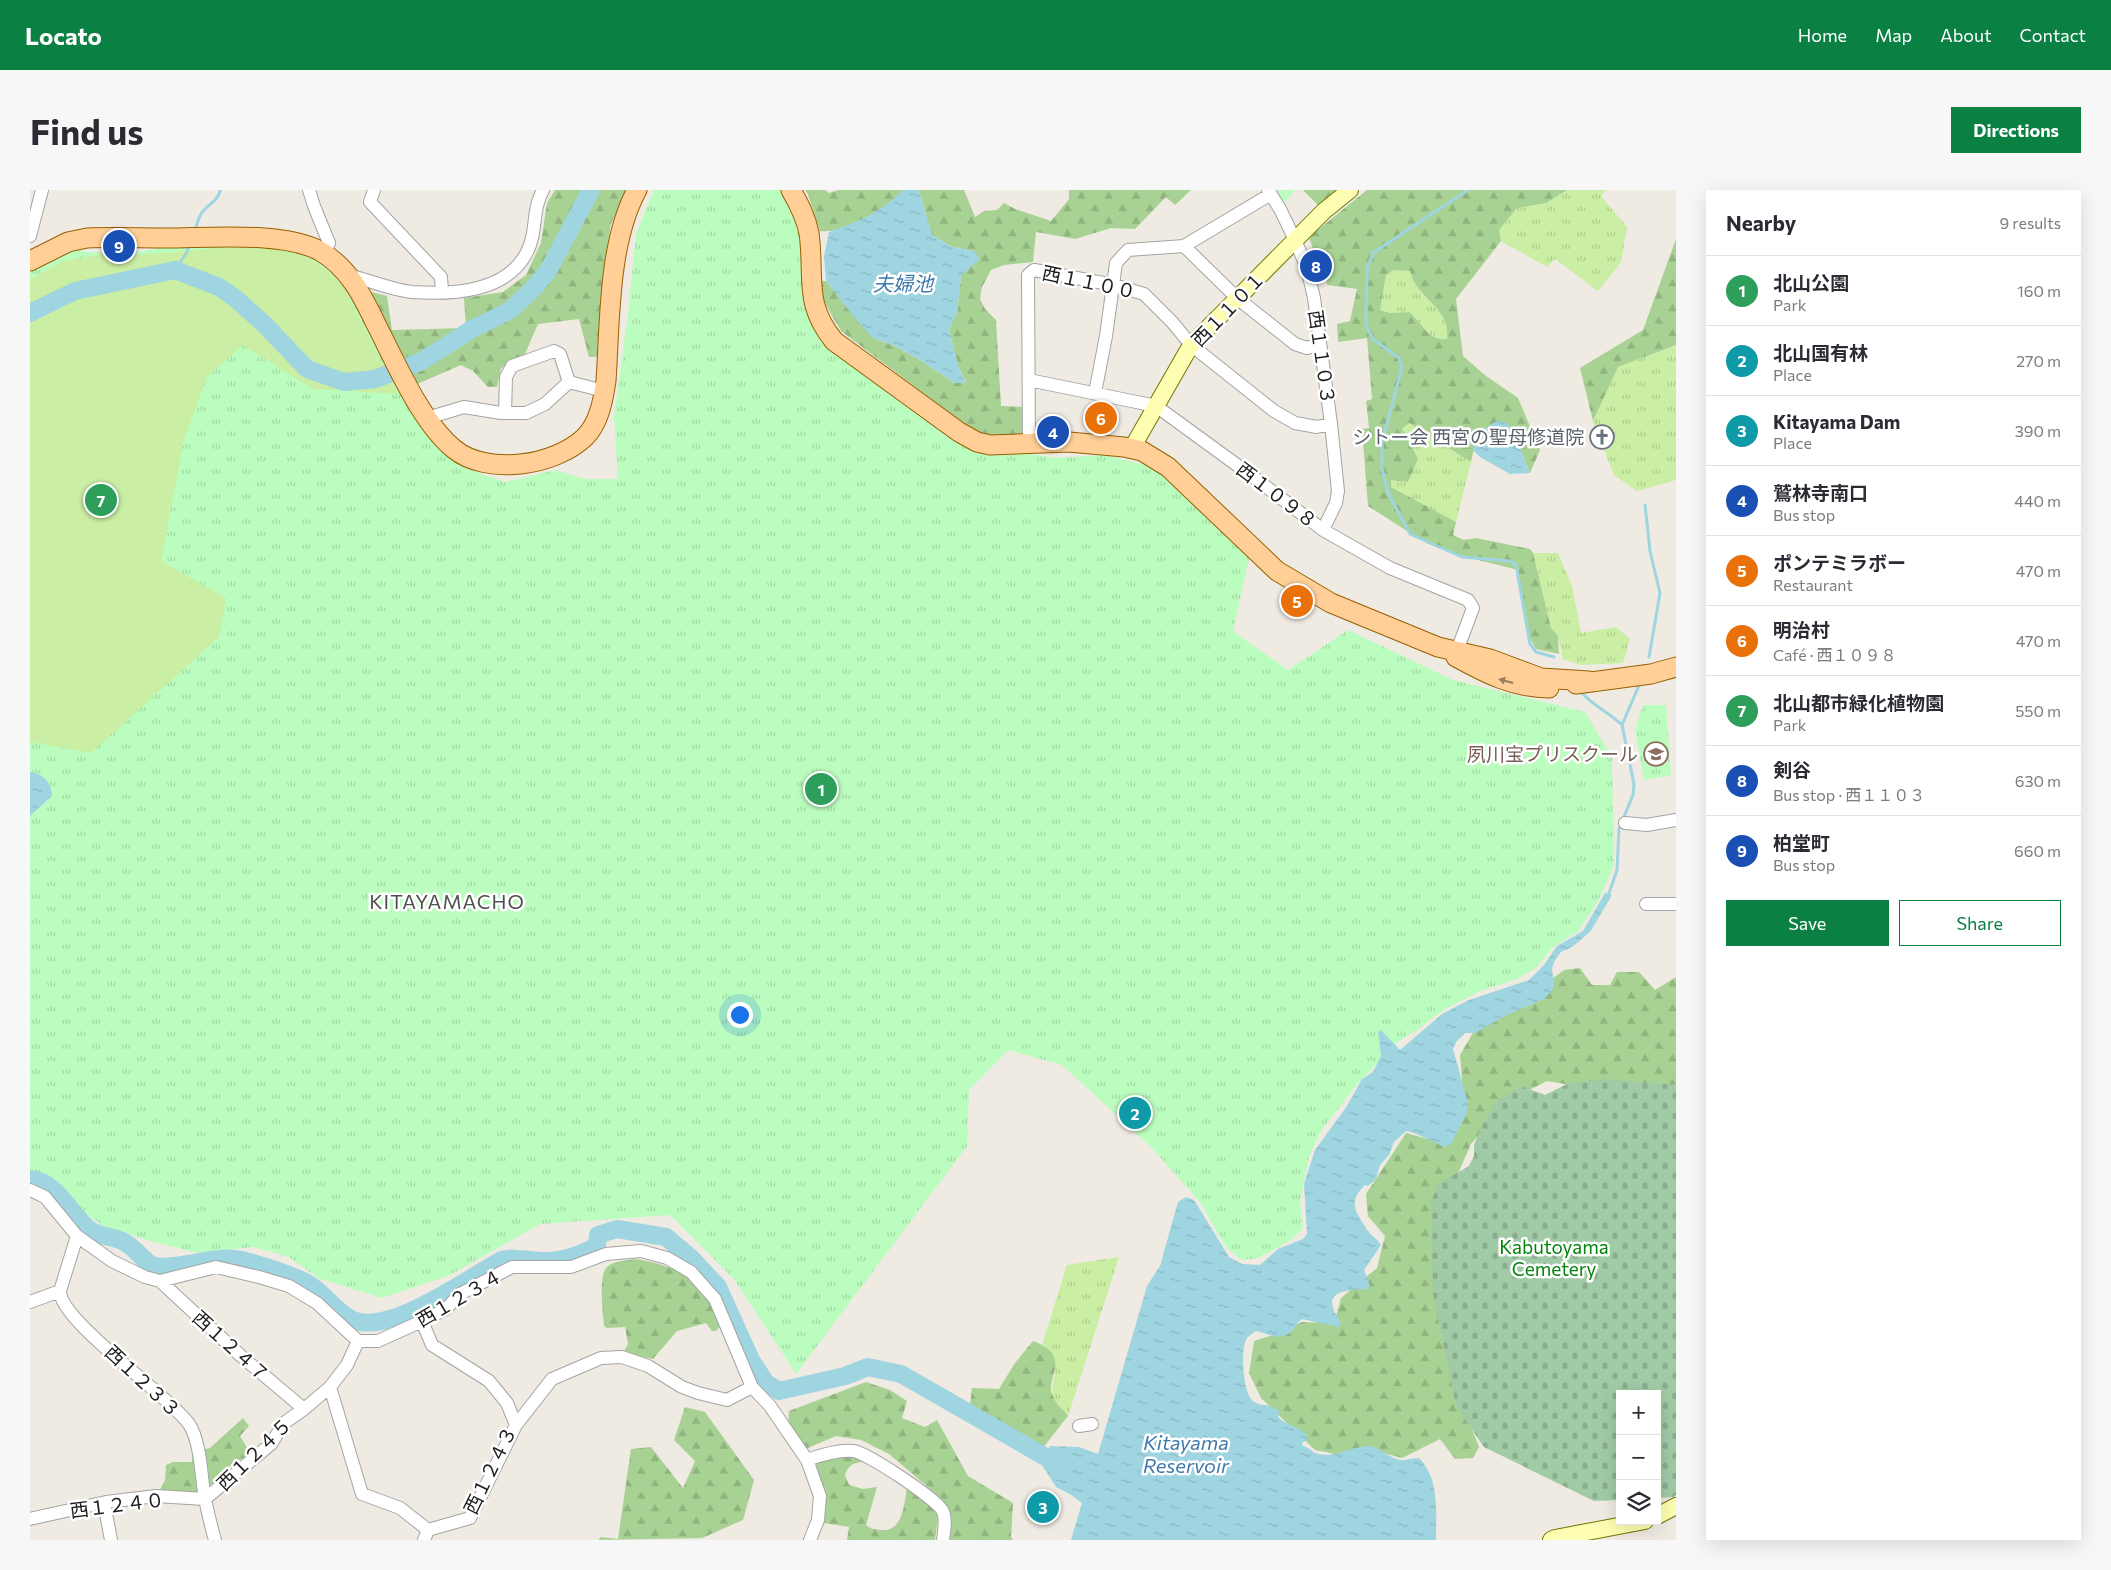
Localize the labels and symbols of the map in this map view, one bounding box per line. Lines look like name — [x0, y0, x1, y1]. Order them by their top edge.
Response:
pin: 9 — [103, 227, 135, 265]
pin: 8 — [1300, 247, 1332, 285]
street label: 西１１００ — [1040, 260, 1138, 303]
street label: 西１１０１ — [1186, 266, 1269, 351]
water label: 夫婦池 — [873, 271, 935, 295]
street label: 西１１０３ — [1304, 308, 1340, 406]
pin: 6 — [1085, 399, 1117, 437]
pin: 4 — [1037, 413, 1069, 451]
church icon: シトー会 西宮の聖母修道院 — [1589, 424, 1615, 450]
place label: シトー会 西宮の聖母修道院 — [1352, 425, 1584, 448]
street label: 西１０９８ — [1232, 457, 1322, 532]
pin: 7 — [85, 481, 117, 519]
pin: 5 — [1281, 582, 1313, 620]
one-way arrow — [1499, 677, 1514, 685]
school or university icon: 夙川宝プリスクール — [1643, 741, 1669, 767]
place label: 夙川宝プリスクール — [1467, 742, 1638, 765]
pin: 1 — [805, 770, 837, 808]
district label: KITAYAMACHO — [369, 889, 525, 913]
your location — [727, 1002, 753, 1028]
pin: 2 — [1119, 1094, 1151, 1132]
park label: Kabutoyama Cemetery — [1499, 1235, 1609, 1280]
street label: 西１２３４ — [412, 1264, 506, 1331]
street label: 西１２４７ — [188, 1305, 274, 1386]
street label: 西１２３３ — [101, 1340, 186, 1421]
street label: 西１２４５ — [211, 1412, 296, 1495]
street label: 西１２４３ — [458, 1422, 521, 1518]
water label: Kitayama Reservoir — [1143, 1430, 1230, 1477]
street label: 西１２４０ — [68, 1487, 165, 1522]
pin: 3 — [1027, 1488, 1059, 1526]

